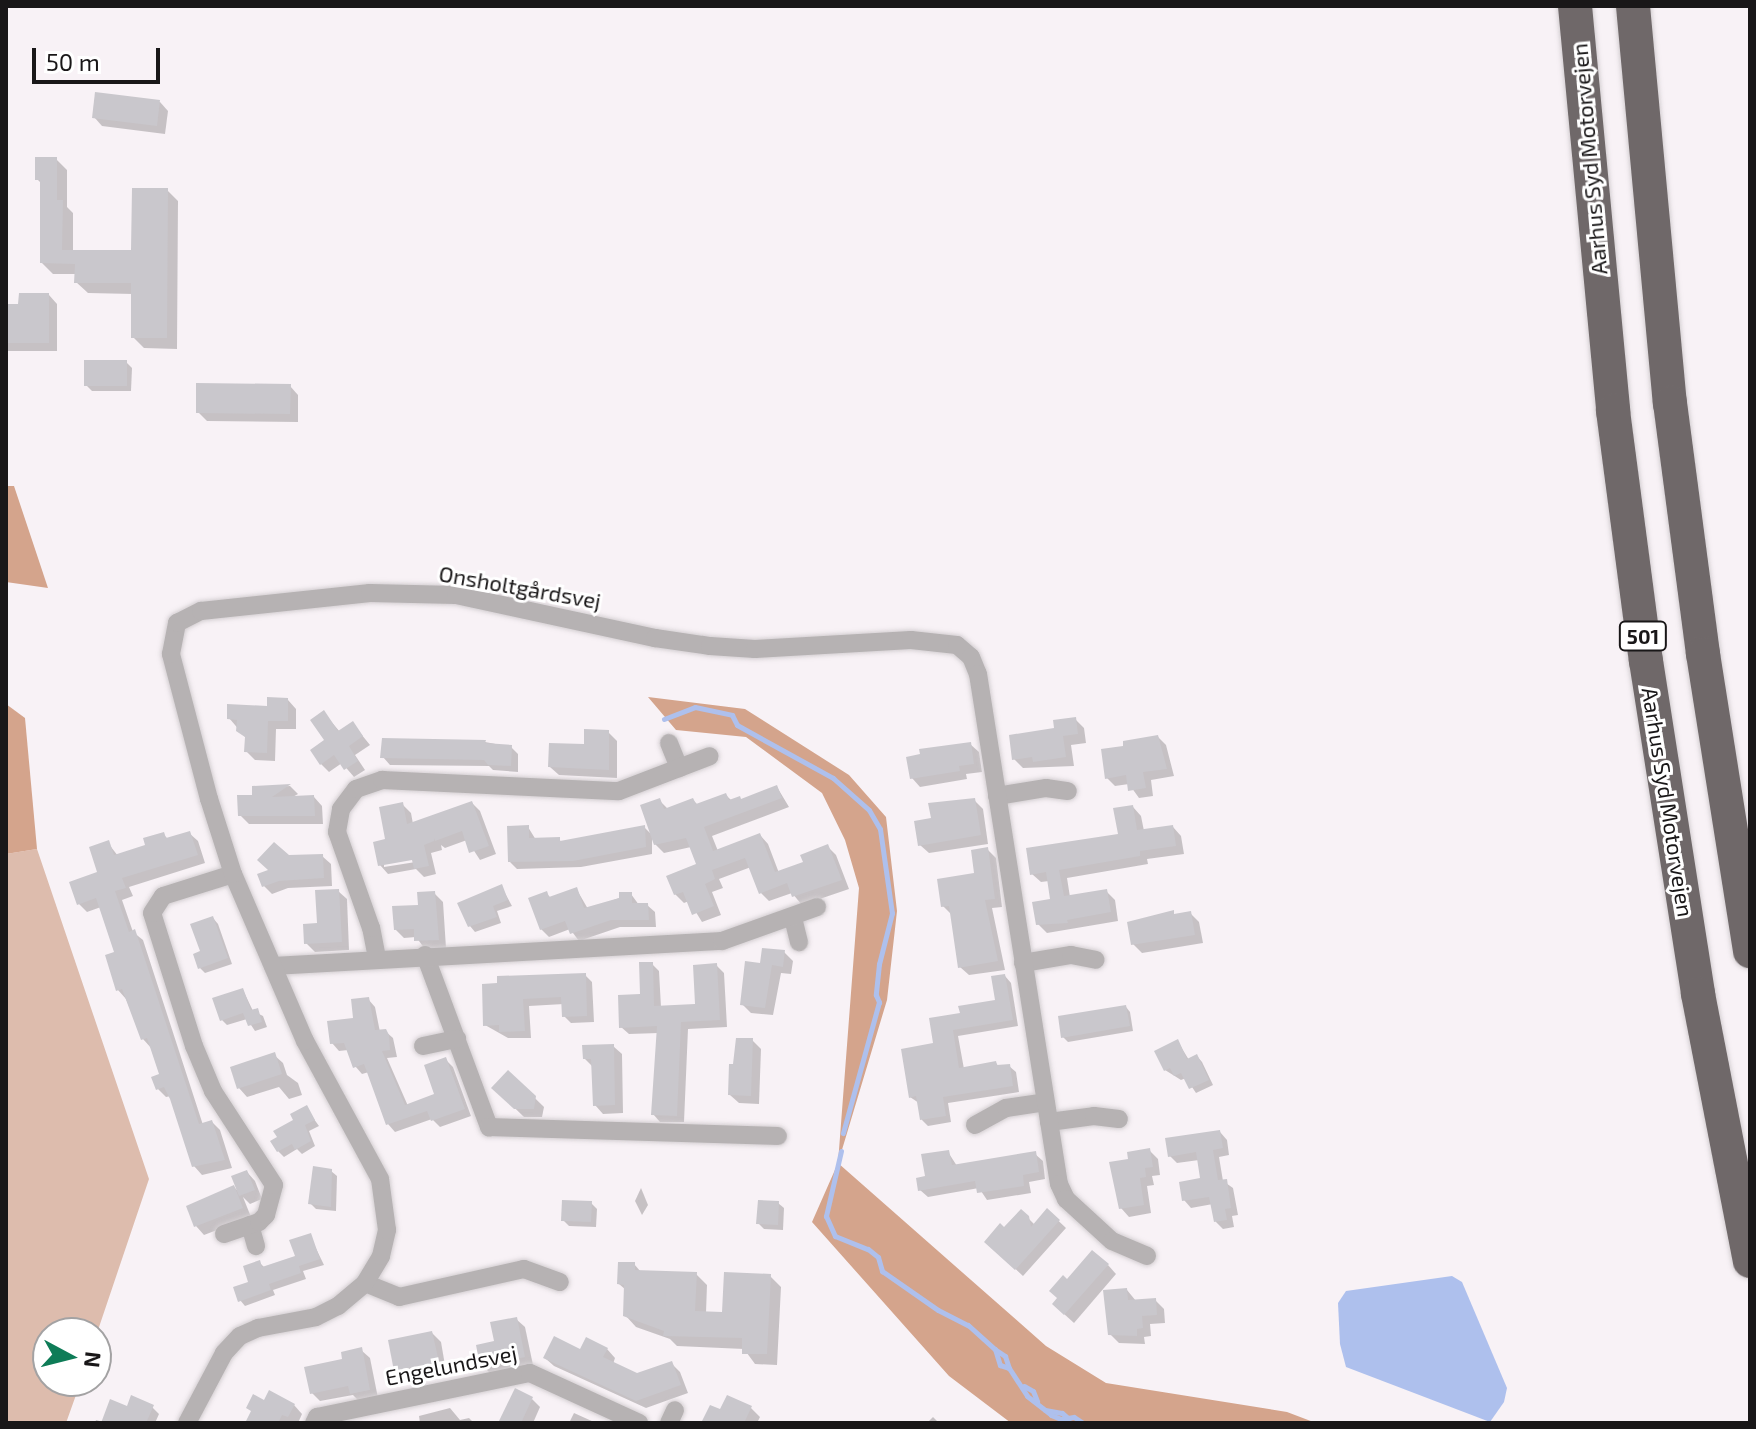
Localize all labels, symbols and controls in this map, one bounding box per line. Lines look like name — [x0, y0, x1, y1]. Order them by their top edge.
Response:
scale bar — [36, 32, 164, 82]
street label: Aarhus Syd Motorvejen — [1566, 42, 1612, 276]
text: 50 m — [46, 47, 100, 76]
street label: Onsholtgårdsvej — [437, 560, 603, 614]
road number: 501 — [1617, 620, 1669, 652]
street label: Aarhus Syd Motorvejen — [1637, 685, 1699, 919]
north arrow — [32, 1317, 112, 1397]
street label: Engelundsvej — [383, 1339, 519, 1391]
text: N — [80, 1350, 108, 1369]

